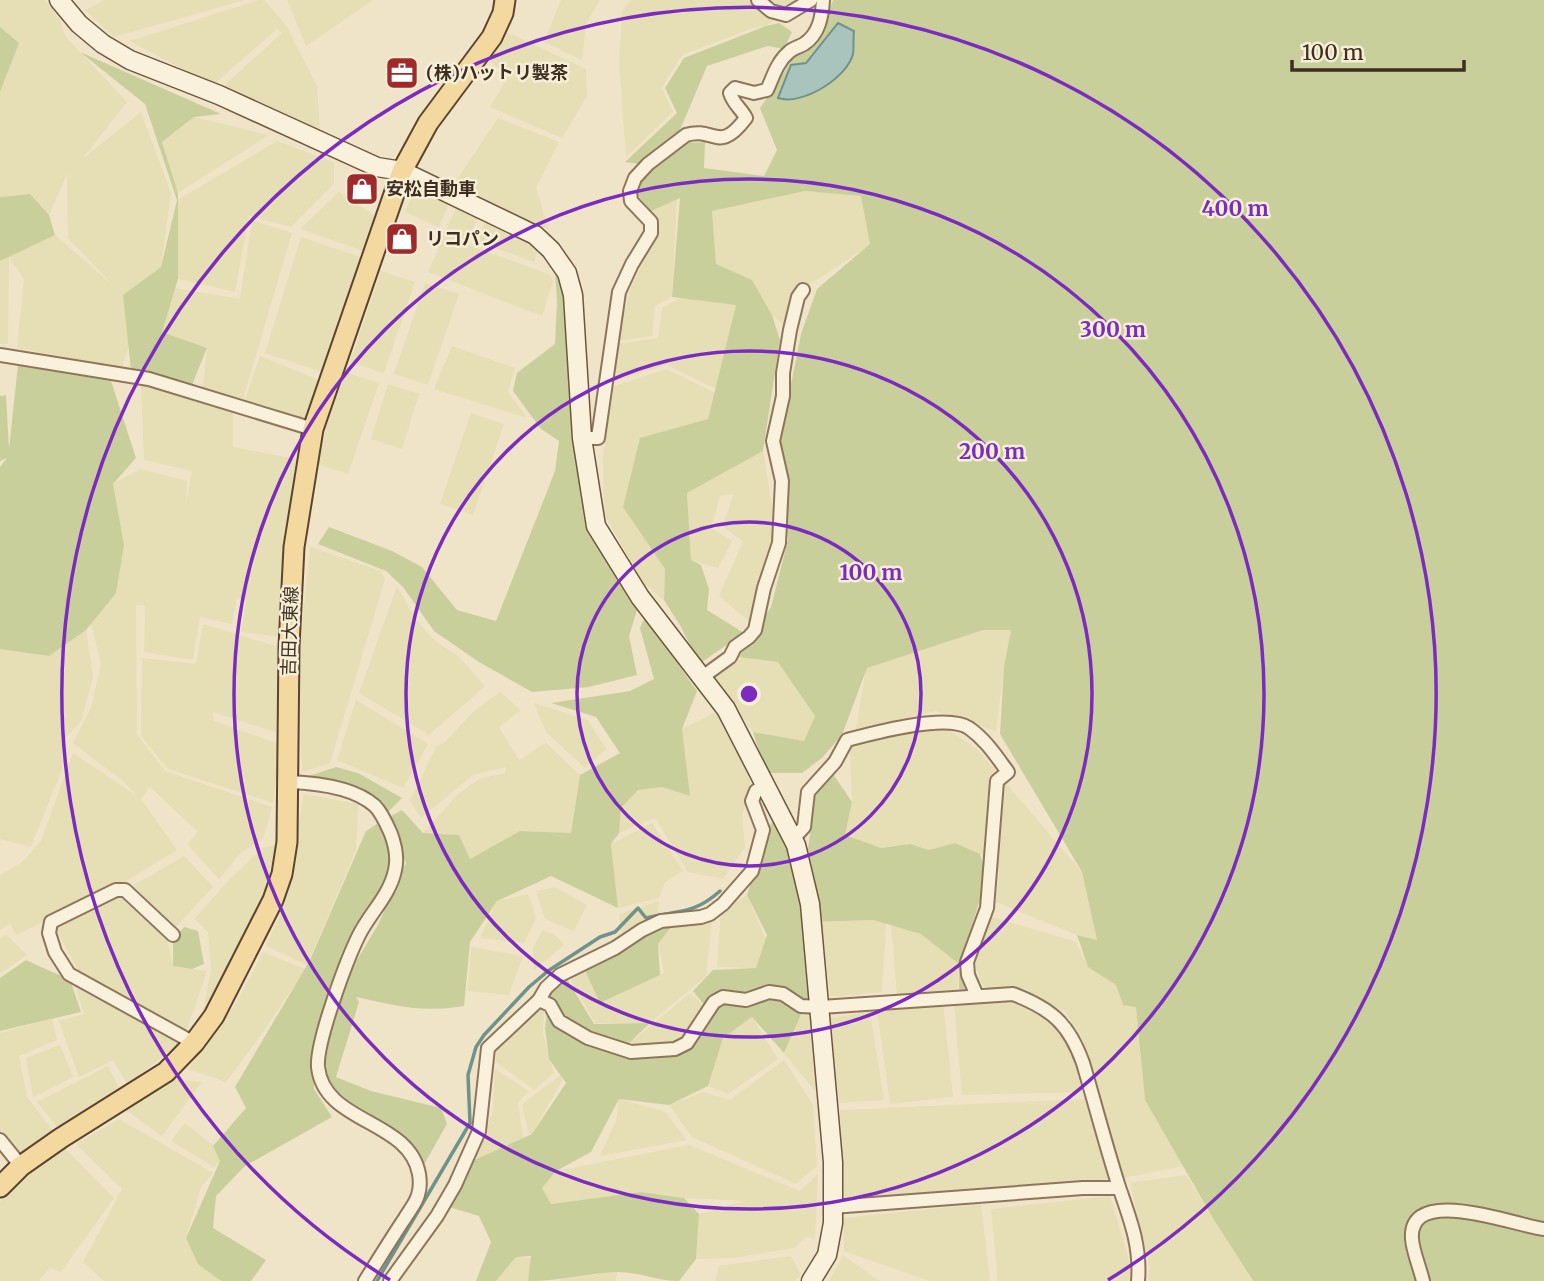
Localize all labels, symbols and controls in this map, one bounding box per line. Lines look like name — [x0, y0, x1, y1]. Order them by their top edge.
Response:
scale bar — [1292, 28, 1464, 72]
text: 100 m — [1302, 39, 1364, 66]
office icon: (株)ハットリ製茶 — [383, 54, 421, 92]
place label: (株)ハットリ製茶 — [426, 61, 568, 84]
shop icon: 安松自動車 — [343, 170, 381, 208]
place label: 安松自動車 — [386, 177, 476, 200]
text: 400 m — [1201, 195, 1269, 222]
shop icon: リコパン — [383, 220, 421, 258]
place label: リコパン — [426, 227, 499, 250]
text: 300 m — [1080, 316, 1146, 343]
text: 200 m — [959, 438, 1025, 465]
text: 100 m — [840, 559, 902, 586]
street label: 吉田大東線 — [276, 586, 303, 676]
centre of rings — [737, 682, 761, 706]

